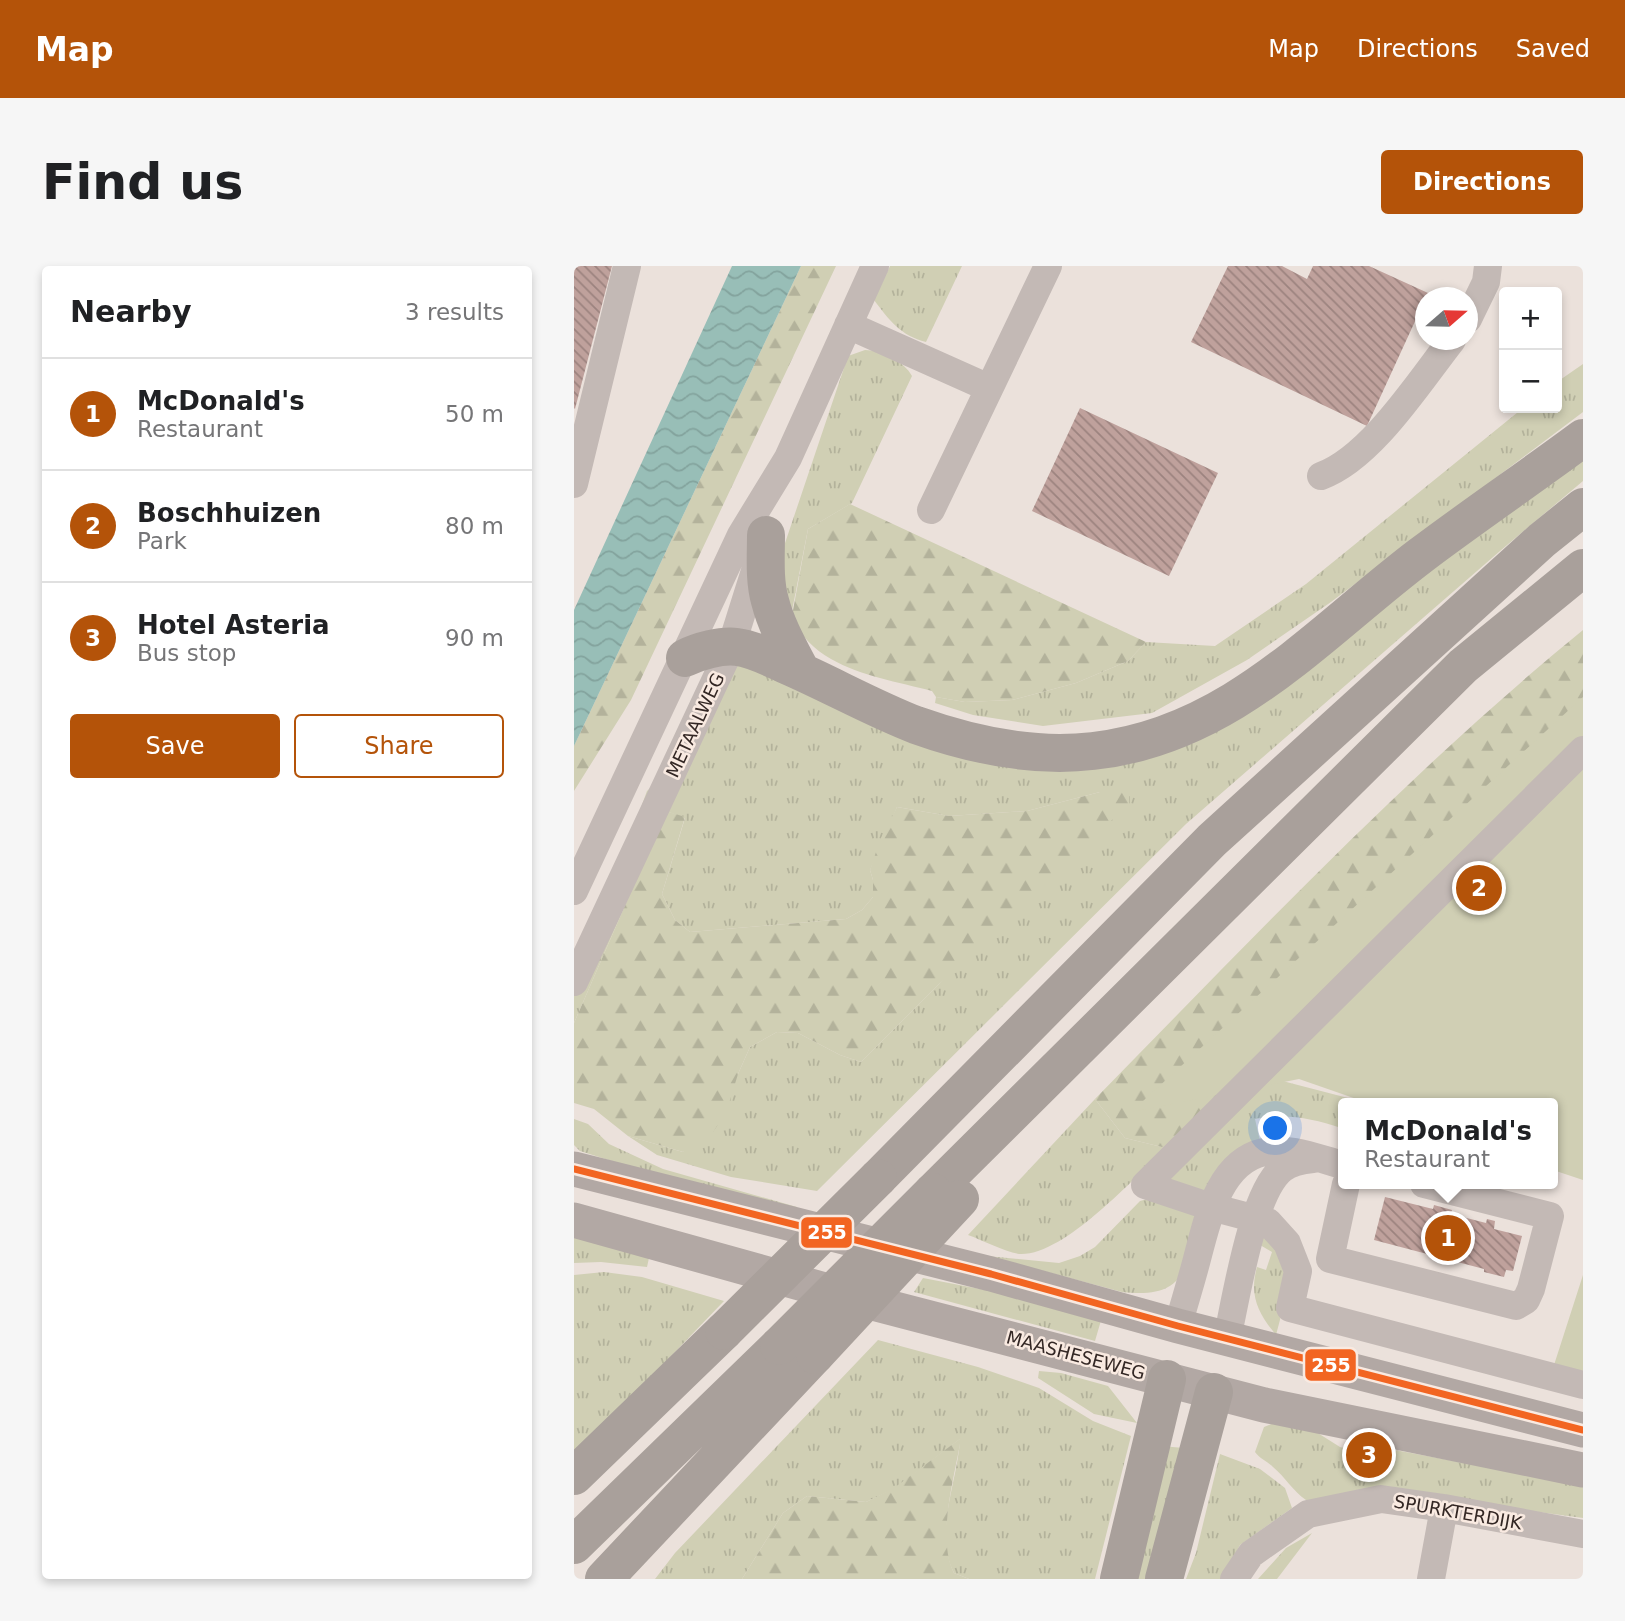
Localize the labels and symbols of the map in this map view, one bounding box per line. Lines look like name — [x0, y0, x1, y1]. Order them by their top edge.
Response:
north arrow — [1415, 287, 1478, 350]
street label: METAALWEG — [662, 669, 728, 781]
pin: 2 — [1456, 862, 1502, 914]
your location — [1258, 1111, 1292, 1145]
pin: 1 — [1425, 1212, 1471, 1264]
line badge: 255 — [800, 1216, 853, 1249]
text: 255 — [807, 1221, 847, 1243]
street label: MAASHESEWEG — [1004, 1326, 1148, 1384]
line badge: 255 — [1304, 1348, 1357, 1382]
text: 255 — [1311, 1354, 1351, 1376]
pin: 3 — [1346, 1429, 1392, 1481]
street label: SPURKTERDIJK — [1392, 1490, 1525, 1534]

